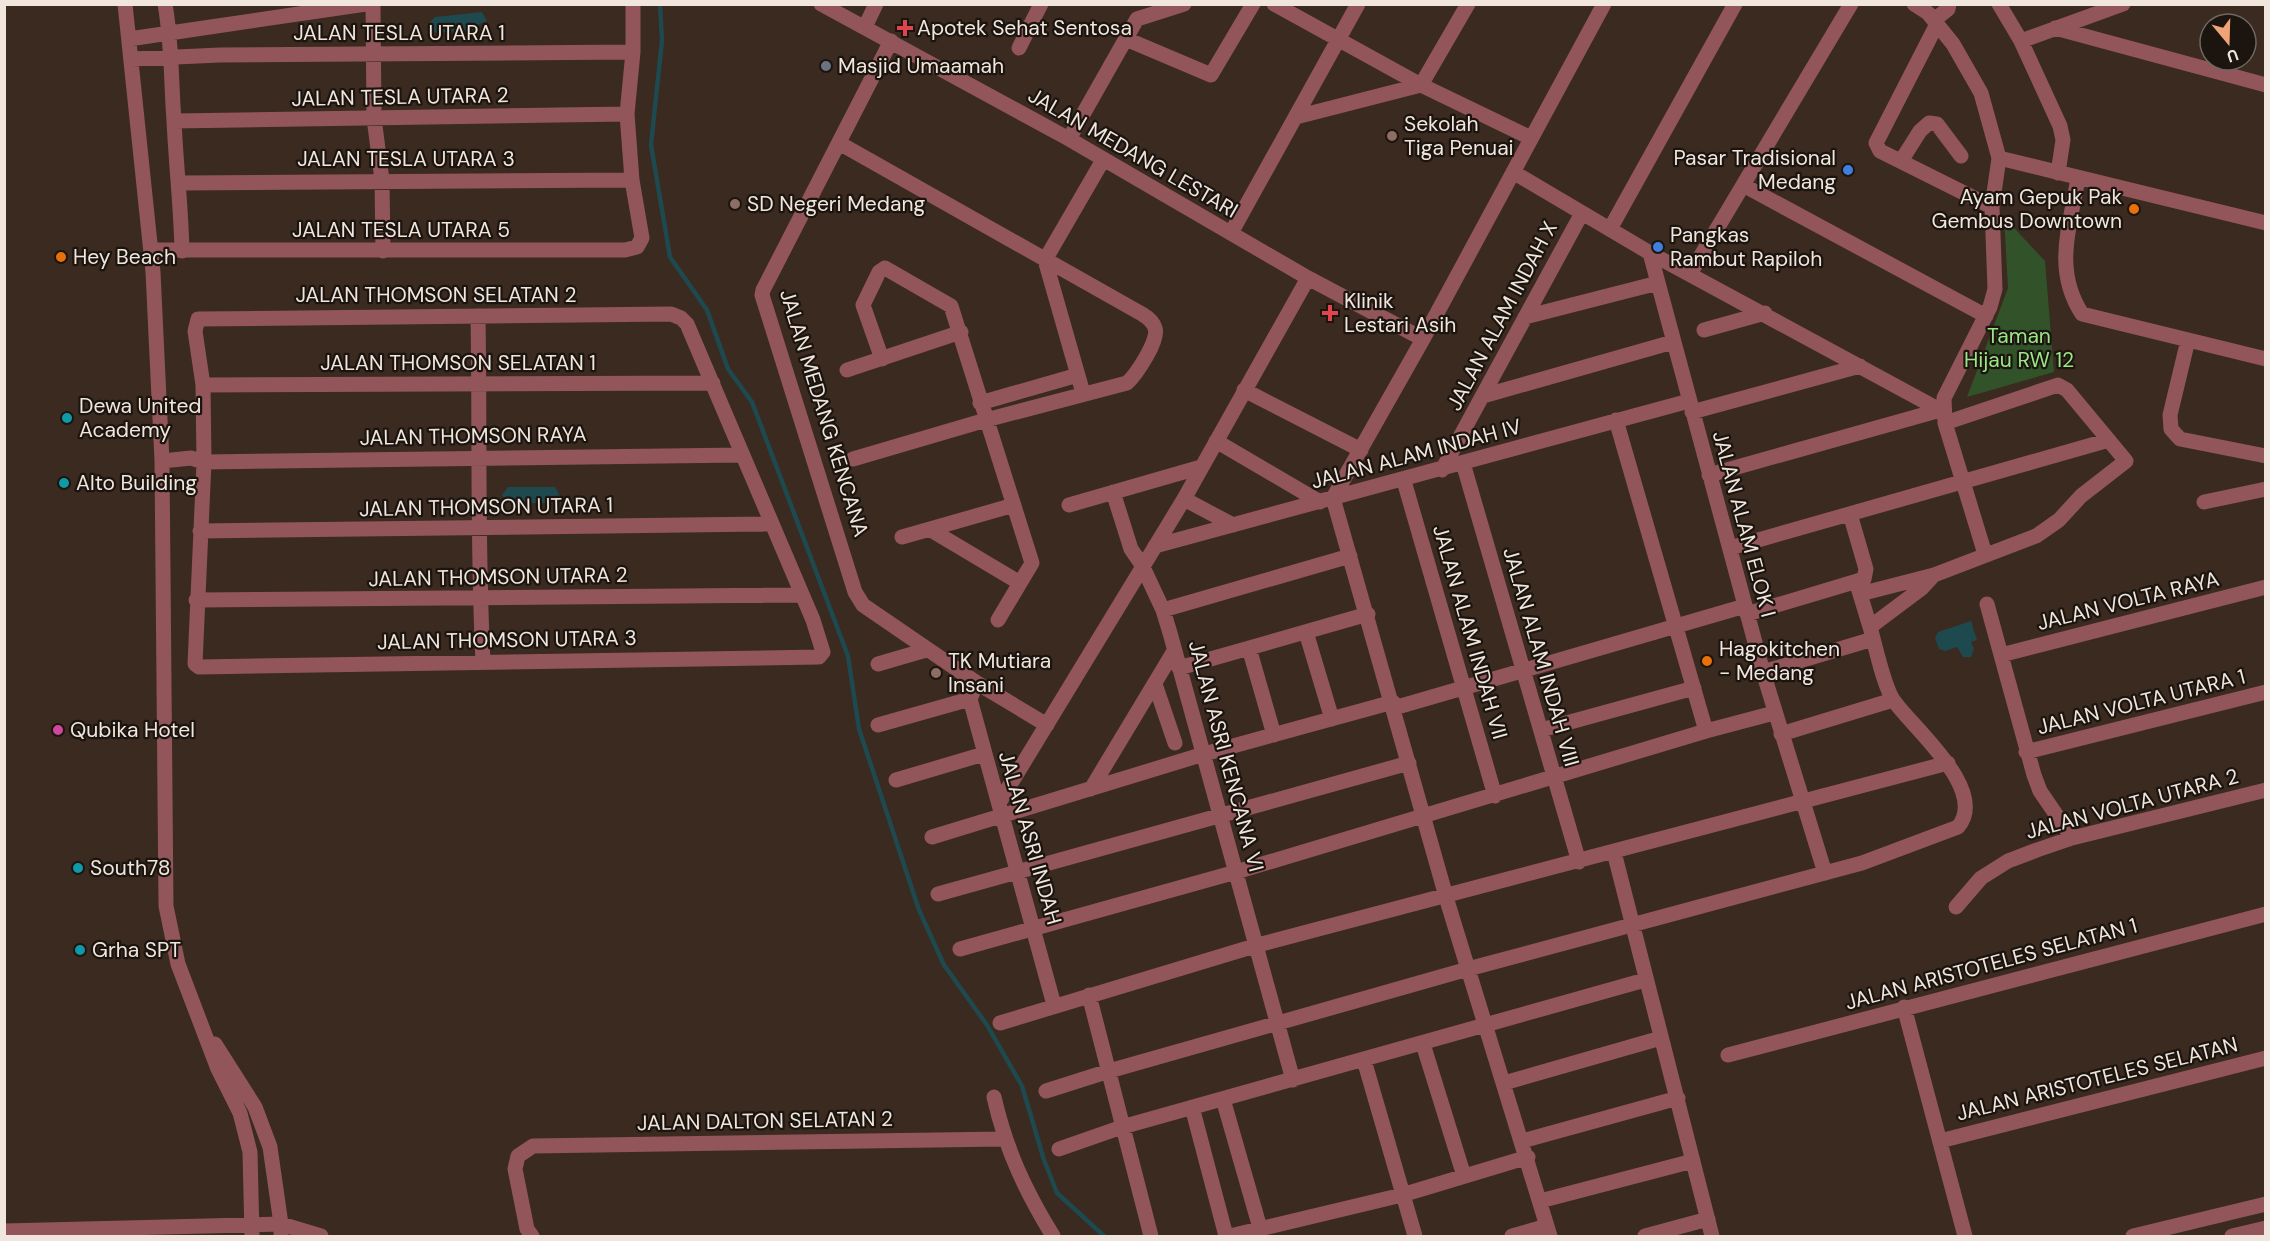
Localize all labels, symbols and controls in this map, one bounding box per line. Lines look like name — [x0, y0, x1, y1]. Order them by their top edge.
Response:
north arrow — [2198, 12, 2258, 72]
place label: Apotek Sehat Sentosa — [917, 14, 1132, 42]
street label: JALAN TESLA UTARA 1 — [293, 19, 505, 47]
marker: Apotek Sehat Sentosa — [898, 21, 912, 35]
text: U — [2224, 44, 2241, 67]
place label: Masjid Umaamah — [838, 52, 1004, 80]
marker: Masjid Umaamah — [819, 59, 833, 73]
street label: JALAN TESLA UTARA 2 — [291, 81, 509, 113]
street label: JALAN MEDANG LESTARI — [1023, 81, 1243, 225]
place label: Sekolah Tiga Penuai — [1404, 110, 1514, 162]
marker: Sekolah Tiga Penuai — [1385, 129, 1399, 143]
place label: Pasar Tradisional Medang — [1673, 144, 1836, 196]
street label: JALAN TESLA UTARA 3 — [297, 145, 515, 173]
marker: Pasar Tradisional Medang — [1841, 163, 1855, 177]
place label: Ayam Gepuk Pak Gembus Downtown — [1931, 183, 2122, 235]
place label: SD Negeri Medang — [747, 190, 925, 218]
marker: SD Negeri Medang — [728, 197, 742, 211]
marker: Ayam Gepuk Pak Gembus Downtown — [2127, 202, 2141, 216]
street label: JALAN TESLA UTARA 5 — [292, 216, 510, 244]
street label: JALAN ALAM INDAH X — [1440, 217, 1564, 415]
place label: Pangkas Rambut Rapiloh — [1670, 221, 1822, 273]
marker: Pangkas Rambut Rapiloh — [1651, 240, 1665, 254]
place label: Hey Beach — [73, 243, 176, 271]
marker: Hey Beach — [54, 250, 68, 264]
street label: JALAN THOMSON SELATAN 2 — [295, 281, 577, 309]
street label: JALAN MEDANG KENCANA — [773, 286, 875, 540]
place label: Klinik Lestari Asih — [1344, 287, 1456, 339]
marker: Klinik Lestari Asih — [1321, 304, 1339, 322]
park label: Taman Hijau RW 12 — [1964, 322, 2074, 374]
street label: JALAN THOMSON SELATAN 1 — [320, 349, 596, 377]
place label: Dewa United Academy — [79, 392, 202, 444]
marker: Dewa United Academy — [60, 411, 74, 425]
street label: JALAN ALAM INDAH IV — [1308, 412, 1524, 496]
street label: JALAN THOMSON RAYA — [359, 420, 587, 452]
street label: JALAN ALAM ELOK I — [1706, 428, 1782, 620]
place label: Alto Building — [76, 469, 197, 497]
marker: Alto Building — [57, 476, 71, 490]
street label: JALAN THOMSON UTARA 1 — [359, 491, 613, 523]
street label: JALAN ALAM INDAH VII — [1426, 522, 1514, 742]
street label: JALAN ALAM INDAH VIII — [1496, 544, 1586, 770]
street label: JALAN THOMSON UTARA 2 — [368, 561, 628, 593]
street label: JALAN VOLTA RAYA — [2034, 565, 2222, 637]
street label: JALAN THOMSON UTARA 3 — [377, 624, 637, 656]
place label: Hagokitchen - Medang — [1719, 635, 1840, 687]
street label: JALAN ASRI KENCANA VI — [1182, 637, 1270, 875]
place label: TK Mutiara Insani — [948, 647, 1051, 699]
marker: Hagokitchen - Medang — [1700, 654, 1714, 668]
street label: JALAN VOLTA UTARA 1 — [2034, 663, 2248, 741]
marker: TK Mutiara Insani — [929, 666, 943, 680]
place label: Qubika Hotel — [70, 716, 195, 744]
marker: Qubika Hotel — [51, 723, 65, 737]
street label: JALAN ASRI INDAH — [992, 748, 1068, 928]
street label: JALAN VOLTA UTARA 2 — [2023, 762, 2241, 846]
place label: South78 — [90, 854, 171, 882]
marker: South78 — [71, 861, 85, 875]
street label: JALAN ARISTOTELES SELATAN 1 — [1842, 912, 2140, 1016]
place label: Grha SPT — [92, 936, 181, 964]
marker: Grha SPT — [73, 943, 87, 957]
street label: JALAN ARISTOTELES SELATAN — [1953, 1030, 2241, 1128]
street label: JALAN DALTON SELATAN 2 — [637, 1105, 893, 1137]

